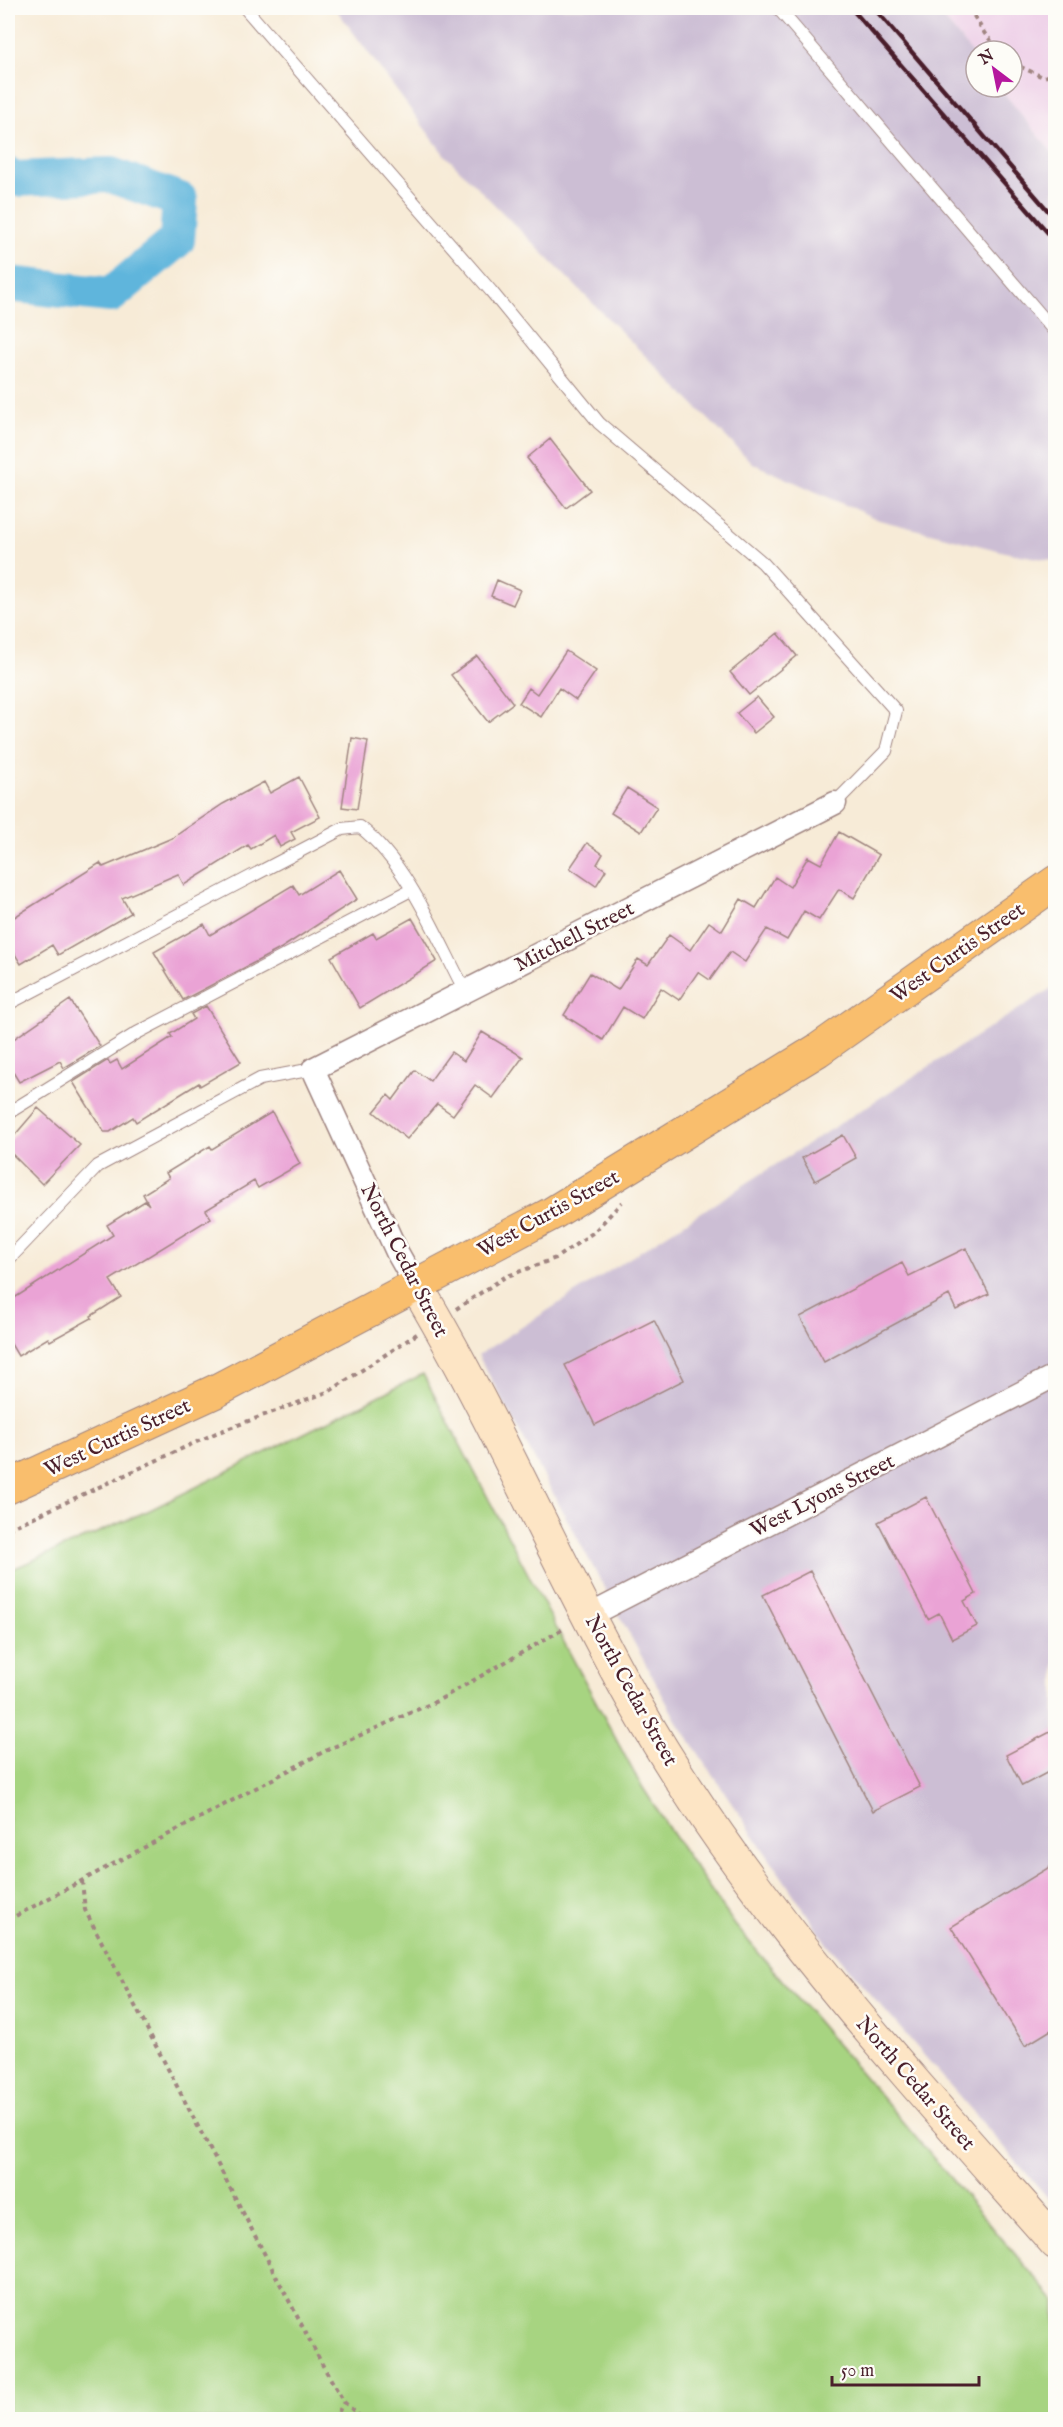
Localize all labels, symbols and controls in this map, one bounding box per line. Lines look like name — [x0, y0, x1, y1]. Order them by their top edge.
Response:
north arrow — [964, 39, 1024, 99]
text: N — [975, 46, 998, 71]
street label: Mitchell Street — [510, 896, 639, 979]
street label: West Curtis Street — [885, 897, 1030, 1010]
street label: West Curtis Street — [473, 1164, 625, 1265]
street label: North Cedar Street — [353, 1179, 454, 1342]
street label: West Curtis Street — [40, 1393, 195, 1484]
street label: West Lyons Street — [746, 1448, 900, 1544]
street label: North Cedar Street — [578, 1610, 683, 1771]
street label: North Cedar Street — [849, 2011, 980, 2157]
scale bar — [832, 2349, 979, 2387]
text: 50 m — [841, 2360, 874, 2383]

